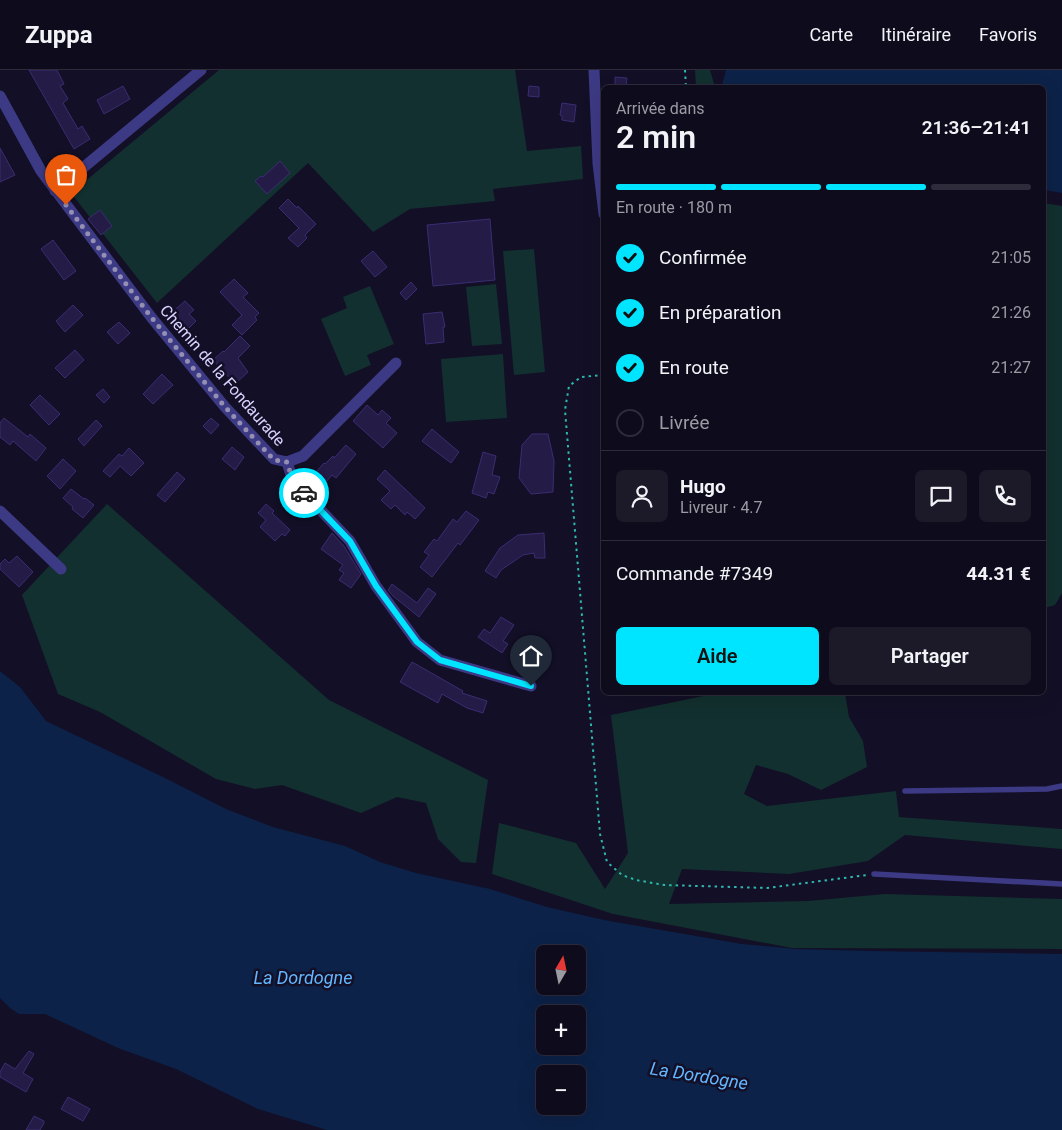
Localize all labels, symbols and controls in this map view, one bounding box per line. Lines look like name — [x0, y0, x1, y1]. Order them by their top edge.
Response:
text: Zuppa — [25, 21, 93, 49]
text: Carte — [810, 24, 853, 45]
text: Itinéraire — [881, 24, 951, 45]
text: Favoris — [979, 24, 1037, 45]
text: Arrivée dans — [616, 99, 705, 118]
text: 21:36–21:41 — [922, 116, 1031, 139]
text: 2 min — [616, 118, 696, 156]
pin — [45, 154, 87, 205]
icon: bag — [52, 161, 80, 189]
text: En route · 180 m — [616, 198, 732, 217]
icon: check — [616, 244, 644, 272]
text: Confirmée — [659, 246, 746, 269]
text: 21:05 — [991, 248, 1031, 267]
icon: check — [616, 299, 644, 327]
street label: Chemin de la Fondaurade — [156, 301, 289, 450]
text: En préparation — [659, 301, 782, 324]
text: 21:26 — [991, 303, 1031, 322]
icon: check — [616, 354, 644, 382]
text: En route — [659, 356, 729, 379]
text: 21:27 — [991, 358, 1031, 377]
text: Livrée — [659, 411, 709, 434]
courier — [279, 468, 329, 518]
button: person — [616, 470, 668, 522]
button: chat — [915, 470, 967, 522]
button: phone — [979, 470, 1031, 522]
text: Hugo — [680, 475, 726, 498]
icon: car — [290, 479, 318, 507]
text: Livreur · 4.7 — [680, 498, 763, 517]
text: Commande #7349 — [616, 562, 773, 585]
text: 44.31 € — [966, 562, 1031, 585]
button: Aide — [616, 627, 819, 685]
button: Partager — [829, 627, 1031, 685]
pin — [510, 635, 552, 686]
icon: home — [517, 642, 545, 670]
north arrow — [536, 945, 586, 995]
map controls — [536, 945, 586, 1115]
water label: La Dordogne — [254, 967, 353, 988]
button: + — [536, 1005, 586, 1055]
water label: La Dordogne — [649, 1057, 750, 1094]
button: − — [536, 1065, 586, 1115]

